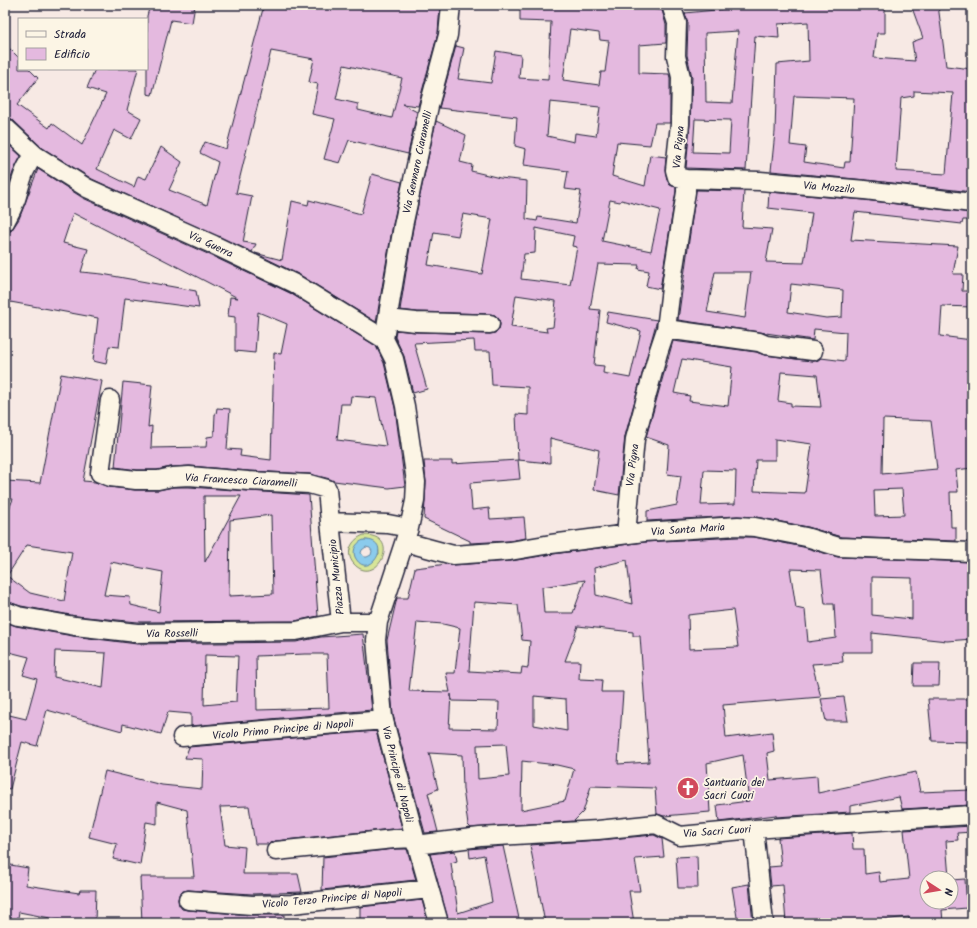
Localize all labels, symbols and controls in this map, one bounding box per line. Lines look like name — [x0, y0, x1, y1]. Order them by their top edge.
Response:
legend — [18, 18, 148, 70]
text: Strada — [54, 25, 87, 44]
text: Edificio — [54, 45, 90, 64]
street label: Via Gennaro Ciaramelli — [398, 109, 438, 215]
street label: Via Pigna — [668, 125, 690, 169]
street label: Via Mozzilo — [802, 177, 855, 199]
street label: Via Guerra — [185, 227, 236, 263]
street label: Via Pigna — [621, 443, 645, 488]
street label: Via Francesco Ciaramelli — [184, 469, 298, 493]
street label: Via Santa Maria — [651, 518, 726, 542]
street label: Piazza Municipio — [324, 538, 350, 616]
street label: Via Rosselli — [146, 625, 198, 643]
street label: Vicolo Primo Principe di Napoli — [212, 715, 355, 745]
street label: Via Principe di Napoli — [376, 724, 418, 825]
place label: Santuario dei Sacri Cuori — [704, 774, 765, 805]
church icon: Santuario dei Sacri Cuori — [675, 775, 701, 801]
street label: Via Sacri Cuori — [683, 821, 752, 843]
north arrow — [919, 870, 959, 910]
street label: Vicolo Terzo Principe di Napoli — [262, 884, 403, 914]
text: N — [938, 887, 957, 897]

